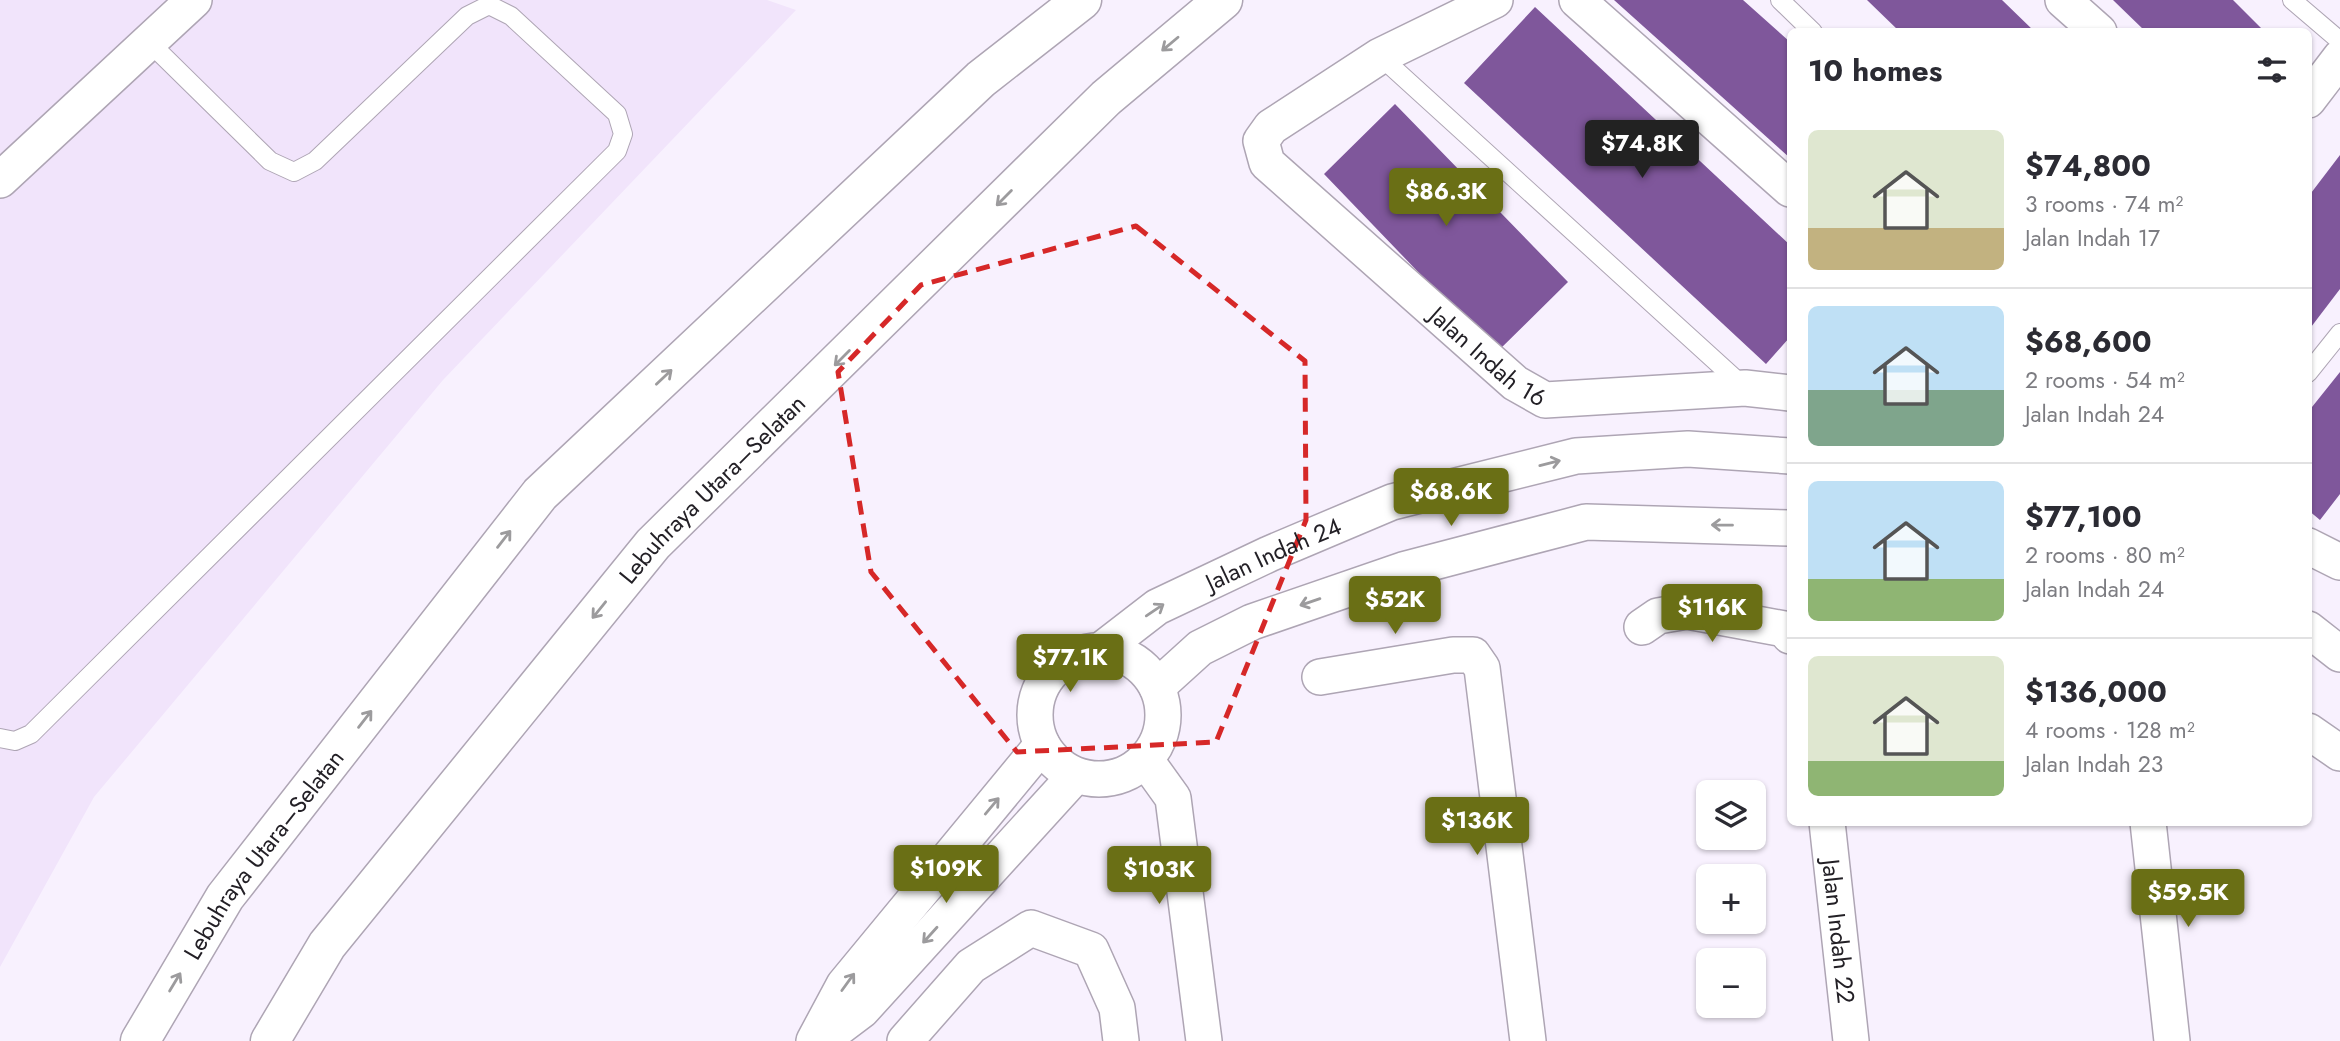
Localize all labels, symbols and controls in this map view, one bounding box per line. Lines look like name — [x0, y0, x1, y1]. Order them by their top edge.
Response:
one-way arrow — [1162, 36, 1180, 52]
text: 10 homes — [1808, 49, 1942, 92]
icon: filters — [2253, 51, 2291, 89]
pin: $74.8K — [1585, 120, 1699, 180]
text: $74.8K — [1601, 126, 1683, 160]
text: $74,800 — [2025, 144, 2151, 187]
icon: home — [1864, 158, 1948, 242]
pin: $86.3K — [1389, 168, 1503, 228]
text: $86.3K — [1405, 174, 1487, 208]
text: 3 rooms · 74 m² — [2025, 187, 2183, 221]
one-way arrow — [996, 190, 1013, 207]
text: Jalan Indah 17 — [2025, 221, 2160, 255]
street label: Jalan Indah 16 — [1420, 296, 1553, 415]
text: $68,600 — [2025, 320, 2152, 363]
icon: home — [1864, 334, 1948, 418]
one-way arrow — [833, 350, 850, 367]
text: 2 rooms · 54 m² — [2025, 363, 2185, 397]
one-way arrow — [655, 369, 672, 386]
street label: Lebuhraya Utara–Selatan — [610, 386, 813, 591]
text: Jalan Indah 24 — [2025, 397, 2164, 431]
one-way arrow — [1538, 456, 1561, 469]
pin: $68.6K — [1394, 468, 1508, 528]
text: $68.6K — [1410, 474, 1492, 508]
text: $77,100 — [2025, 495, 2142, 538]
street label: Jalan Indah 24 — [1197, 508, 1347, 600]
icon: home — [1864, 509, 1948, 593]
one-way arrow — [1711, 518, 1734, 532]
one-way arrow — [497, 530, 512, 549]
text: 2 rooms · 80 m² — [2025, 538, 2185, 572]
text: Jalan Indah 24 — [2025, 572, 2164, 606]
pin: $52K — [1354, 576, 1436, 636]
text: $52K — [1365, 582, 1425, 616]
pin: $116K — [1663, 584, 1761, 644]
text: $116K — [1677, 590, 1747, 624]
one-way arrow — [1300, 597, 1322, 609]
one-way arrow — [592, 601, 607, 619]
one-way arrow — [1144, 603, 1164, 617]
pin: $77.1K — [1013, 634, 1127, 694]
text: $77.1K — [1033, 640, 1107, 674]
text: $136,000 — [2025, 670, 2167, 713]
icon: home — [1864, 684, 1948, 768]
one-way arrow — [358, 710, 373, 729]
text: 4 rooms · 128 m² — [2025, 713, 2195, 747]
street label: Lebuhraya Utara–Selatan — [174, 742, 352, 966]
text: Jalan Indah 23 — [2025, 747, 2163, 781]
map controls — [1696, 780, 1766, 1018]
button: layers — [1696, 780, 1766, 850]
one-way arrow — [984, 797, 1000, 815]
pin: $136K — [1428, 798, 1526, 857]
text: $136K — [1441, 803, 1513, 837]
pin: $109K — [897, 846, 995, 905]
pin: $103K — [1110, 846, 1208, 906]
text: $109K — [910, 851, 982, 885]
text: $103K — [1123, 852, 1195, 886]
street label: Jalan Indah 22 — [1813, 854, 1864, 1005]
button: + — [1696, 864, 1766, 934]
pin: $59.5K — [2131, 870, 2245, 929]
text: $59.5K — [2147, 875, 2229, 909]
one-way arrow — [922, 926, 938, 944]
button: − — [1696, 948, 1766, 1018]
one-way arrow — [168, 973, 182, 993]
one-way arrow — [841, 973, 855, 992]

